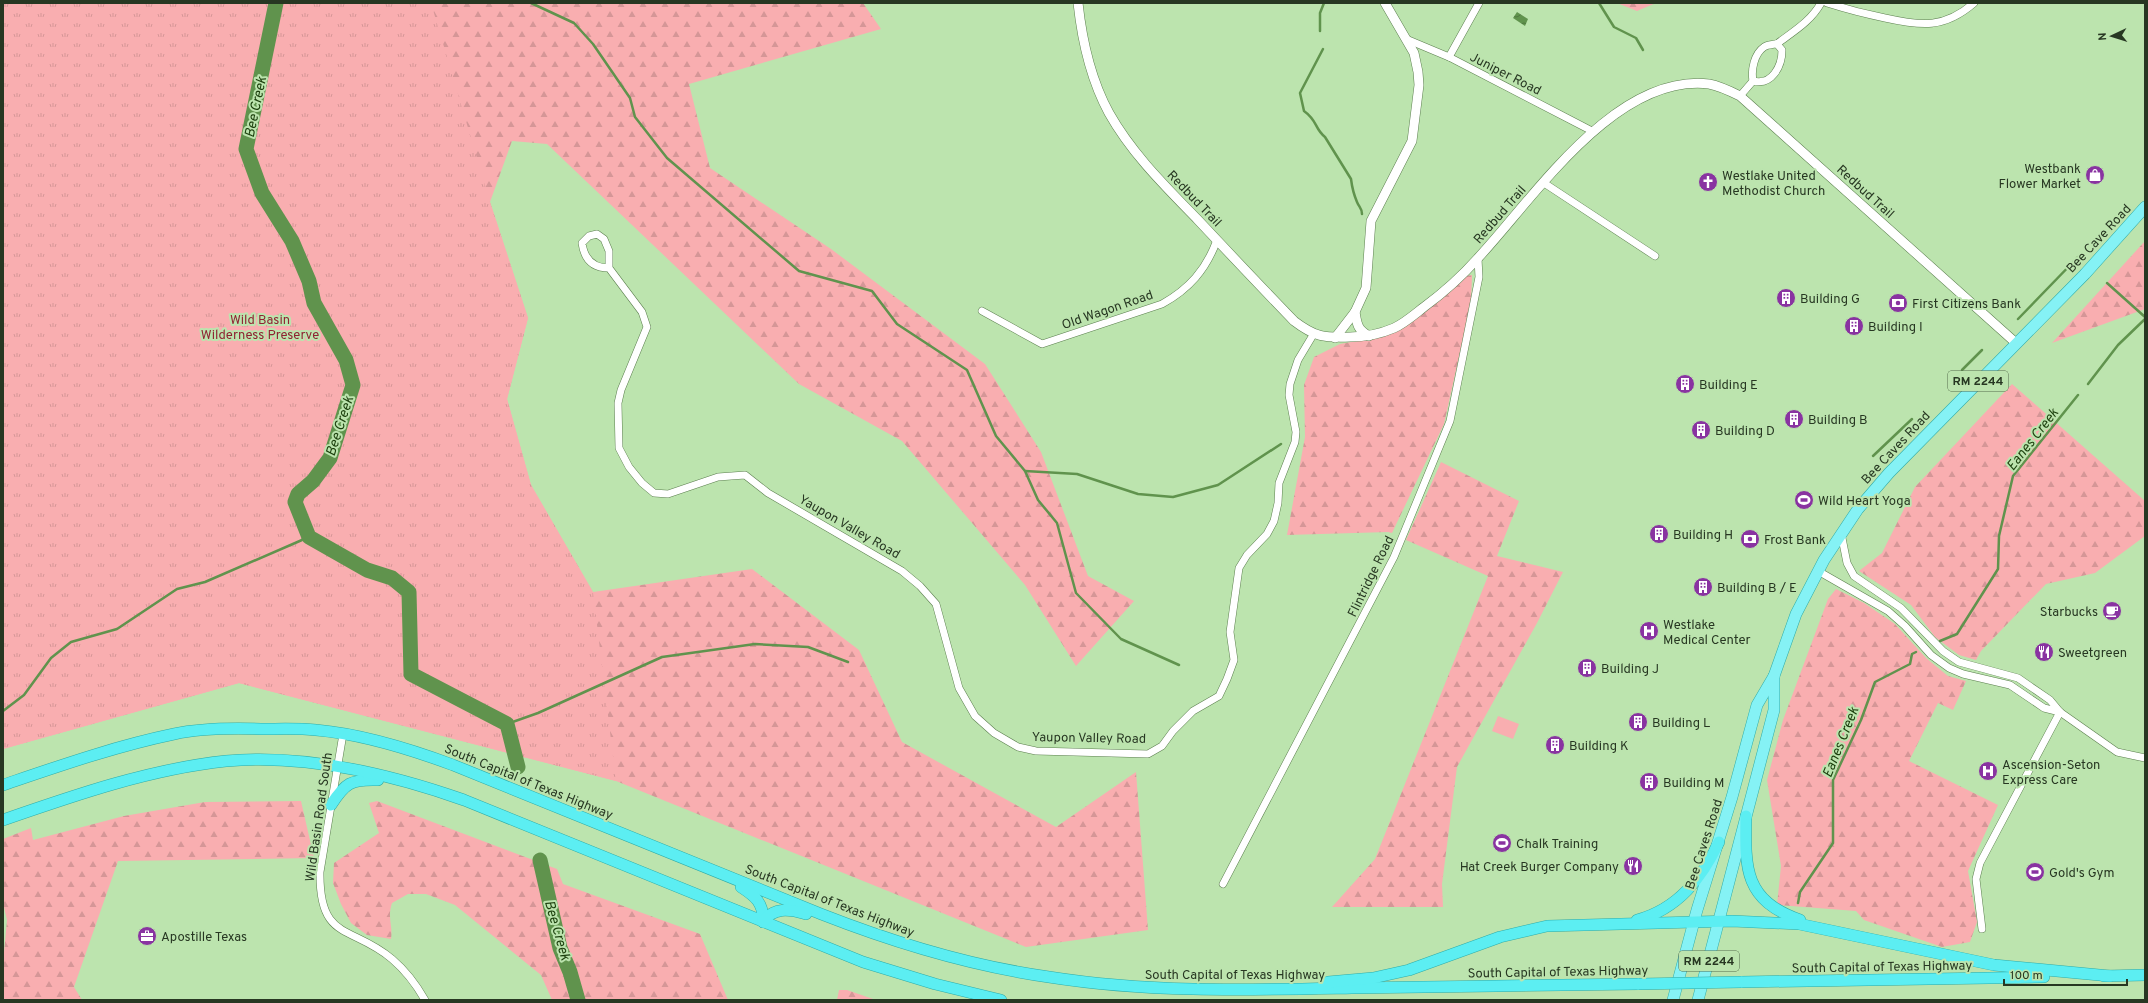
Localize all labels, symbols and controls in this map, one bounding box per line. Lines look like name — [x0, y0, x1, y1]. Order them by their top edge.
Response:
north arrow — [2092, 16, 2132, 56]
text: N — [2096, 32, 2110, 41]
street label: Juniper Road — [1467, 50, 1543, 100]
water label: Bee Creek — [242, 74, 271, 139]
street label: Redbud Trail — [1833, 162, 1897, 223]
place label: Westbank Flower Market — [1998, 162, 2081, 193]
shop icon: Westbank Flower Market — [2084, 164, 2106, 186]
street label: Redbud Trail — [1163, 168, 1224, 231]
place label: Westlake United Methodist Church — [1722, 169, 1825, 200]
church icon: Westlake United Methodist Church — [1697, 171, 1719, 193]
street label: Redbud Trail — [1471, 183, 1530, 248]
street label: Bee Cave Road — [2064, 202, 2135, 277]
building icon: Building G — [1775, 287, 1797, 309]
street label: Old Wagon Road — [1060, 288, 1155, 334]
place label: Building G — [1800, 292, 1860, 308]
bank icon: First Citizens Bank — [1887, 292, 1909, 314]
place label: First Citizens Bank — [1912, 297, 2021, 313]
park label: Wild Basin Wilderness Preserve — [201, 313, 319, 344]
building icon: Building I — [1843, 315, 1865, 337]
place label: Building I — [1868, 320, 1923, 336]
road number: RM 2244 — [1948, 371, 2008, 391]
building icon: Building E — [1674, 373, 1696, 395]
place label: Building E — [1699, 378, 1758, 394]
water label: Bee Creek — [323, 394, 358, 458]
water label: Eanes Creek — [2003, 404, 2063, 475]
building icon: Building B — [1783, 408, 1805, 430]
street label: Bee Caves Road — [1859, 409, 1934, 488]
place label: Building B — [1808, 413, 1868, 429]
building icon: Building D — [1690, 419, 1712, 441]
place label: Building D — [1715, 424, 1775, 440]
sports icon: Wild Heart Yoga — [1793, 489, 1815, 511]
street label: Yaupon Valley Road — [796, 492, 902, 563]
place label: Wild Heart Yoga — [1818, 494, 1911, 510]
building icon: Building H — [1648, 523, 1670, 545]
place label: Building H — [1673, 528, 1733, 544]
bank icon: Frost Bank — [1739, 528, 1761, 550]
place label: Frost Bank — [1764, 533, 1826, 549]
street label: Flintridge Road — [1345, 534, 1398, 620]
building icon: Building B / E — [1692, 576, 1714, 598]
place label: Building B / E — [1717, 581, 1797, 597]
cafe icon: Starbucks — [2101, 600, 2123, 622]
place label: Starbucks — [2040, 605, 2098, 621]
place label: Westlake Medical Center — [1663, 618, 1751, 649]
hospital icon: Westlake Medical Center — [1638, 620, 1660, 642]
restaurant icon: Sweetgreen — [2033, 641, 2055, 663]
place label: Sweetgreen — [2058, 646, 2127, 662]
building icon: Building J — [1576, 657, 1598, 679]
place label: Building J — [1601, 662, 1659, 678]
water label: Eanes Creek — [1820, 704, 1864, 780]
building icon: Building L — [1627, 711, 1649, 733]
place label: Building L — [1652, 716, 1710, 732]
street label: Yaupon Valley Road — [1032, 730, 1146, 748]
building icon: Building K — [1544, 734, 1566, 756]
place label: Building K — [1569, 739, 1629, 755]
street label: South Capital of Texas Highway — [442, 742, 615, 824]
street label: Wild Basin Road South — [303, 752, 337, 883]
place label: Ascension-Seton Express Care — [2002, 758, 2100, 789]
hospital icon: Ascension-Seton Express Care — [1977, 760, 1999, 782]
building icon: Building M — [1638, 771, 1660, 793]
place label: Building M — [1663, 776, 1725, 792]
street label: Bee Caves Road — [1683, 798, 1727, 892]
sports icon: Chalk Training — [1491, 832, 1513, 854]
place label: Chalk Training — [1516, 837, 1598, 853]
restaurant icon: Hat Creek Burger Company — [1622, 855, 1644, 877]
place label: Hat Creek Burger Company — [1460, 860, 1619, 876]
sports icon: Gold's Gym — [2024, 861, 2046, 883]
street label: South Capital of Texas Highway — [742, 862, 917, 942]
place label: Gold's Gym — [2049, 866, 2115, 882]
water label: Bee Creek — [540, 898, 574, 963]
office icon: Apostille Texas — [136, 925, 158, 947]
place label: Apostille Texas — [161, 930, 247, 946]
road number: RM 2244 — [1679, 951, 1739, 971]
street label: South Capital of Texas Highway — [1792, 958, 1973, 978]
scale bar — [2004, 961, 2127, 987]
street label: South Capital of Texas Highway — [1468, 963, 1649, 983]
street label: South Capital of Texas Highway — [1145, 968, 1325, 984]
text: 100 m — [2010, 968, 2043, 984]

